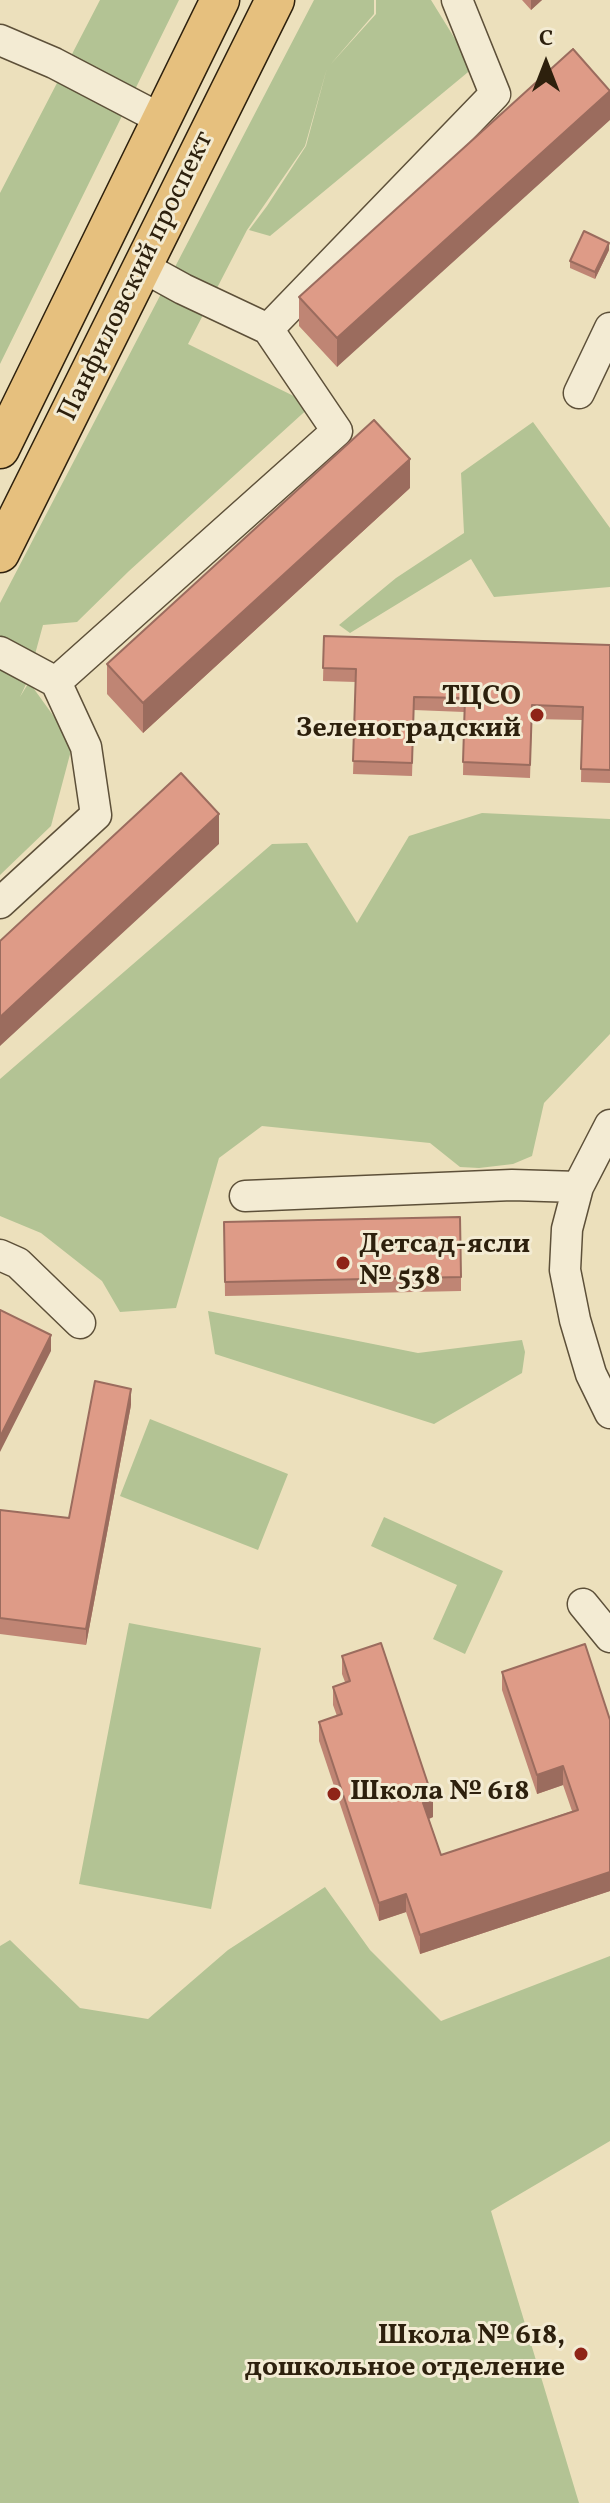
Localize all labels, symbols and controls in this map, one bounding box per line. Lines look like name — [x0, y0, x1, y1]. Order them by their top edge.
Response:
north arrow — [506, 24, 586, 104]
text: С — [539, 24, 553, 55]
street label: Панфиловский проспект — [53, 127, 223, 427]
place label: ТЦСО Зеленоградский — [296, 682, 521, 748]
marker: ТЦСО Зеленоградский — [528, 706, 546, 724]
place label: Детсад-ясли № 538 — [359, 1230, 530, 1296]
marker: Детсад-ясли № 538 — [334, 1254, 352, 1272]
place label: Школа № 618 — [350, 1777, 530, 1811]
marker: Школа № 618 — [325, 1785, 343, 1803]
place label: Школа № 618, дошкольное отделение — [245, 2321, 565, 2387]
marker: Школа № 618, дошкольное отделение — [572, 2345, 590, 2363]

